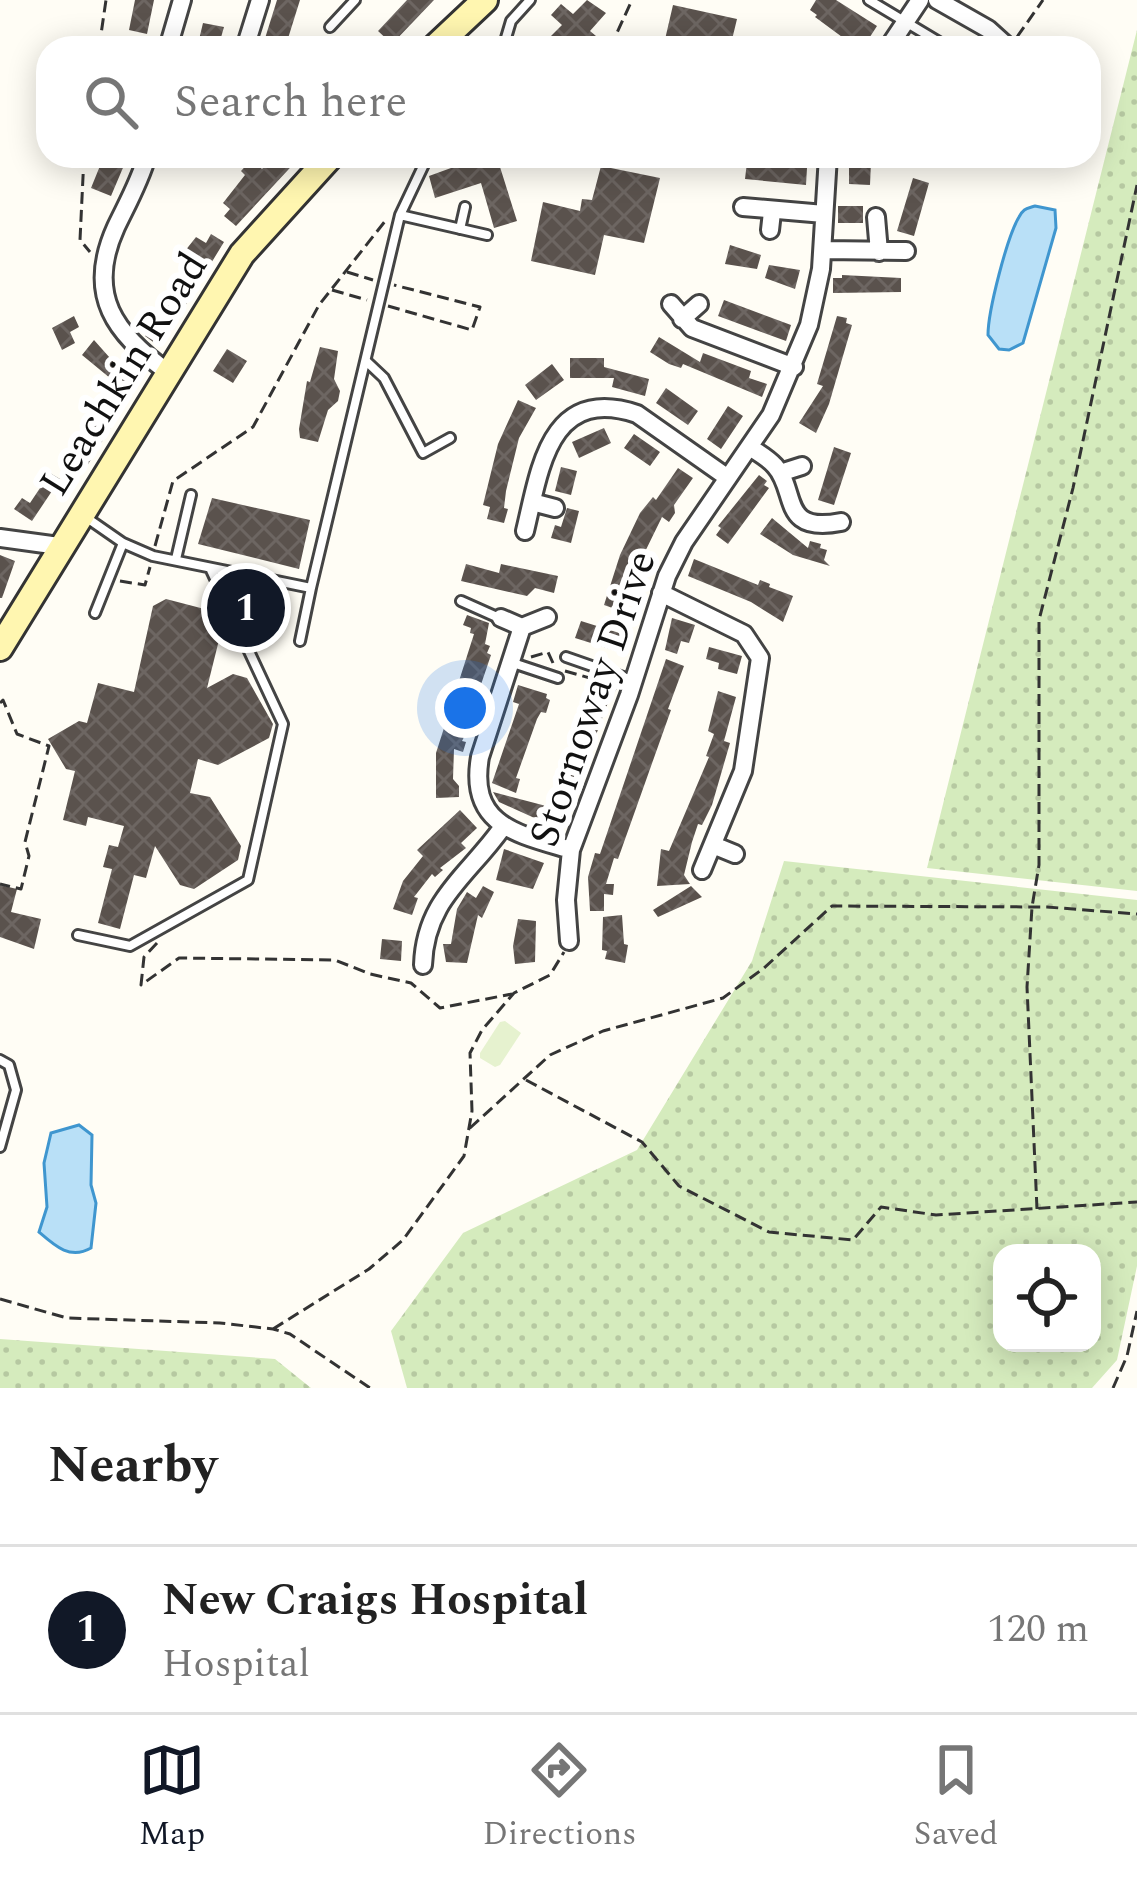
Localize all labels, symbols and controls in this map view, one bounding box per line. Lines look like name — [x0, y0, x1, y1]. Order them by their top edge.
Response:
search box — [36, 36, 1101, 168]
text: Search here — [174, 68, 407, 137]
icon: search — [78, 69, 144, 135]
street label: Leachkin Road — [24, 240, 224, 509]
street label: Stornoway Drive — [513, 542, 674, 855]
pin: 1 — [207, 563, 285, 653]
your location — [435, 678, 495, 738]
map controls — [993, 1244, 1101, 1352]
button: locate — [993, 1244, 1101, 1352]
text: Nearby — [48, 1427, 217, 1505]
text: New Craigs Hospital — [162, 1566, 588, 1635]
text: 1 — [76, 1600, 98, 1659]
text: 120 m — [987, 1600, 1089, 1659]
text: Hospital — [162, 1635, 310, 1694]
tab: Map — [139, 1737, 205, 1859]
tab: Directions — [482, 1737, 636, 1859]
tab: Saved — [914, 1737, 998, 1859]

